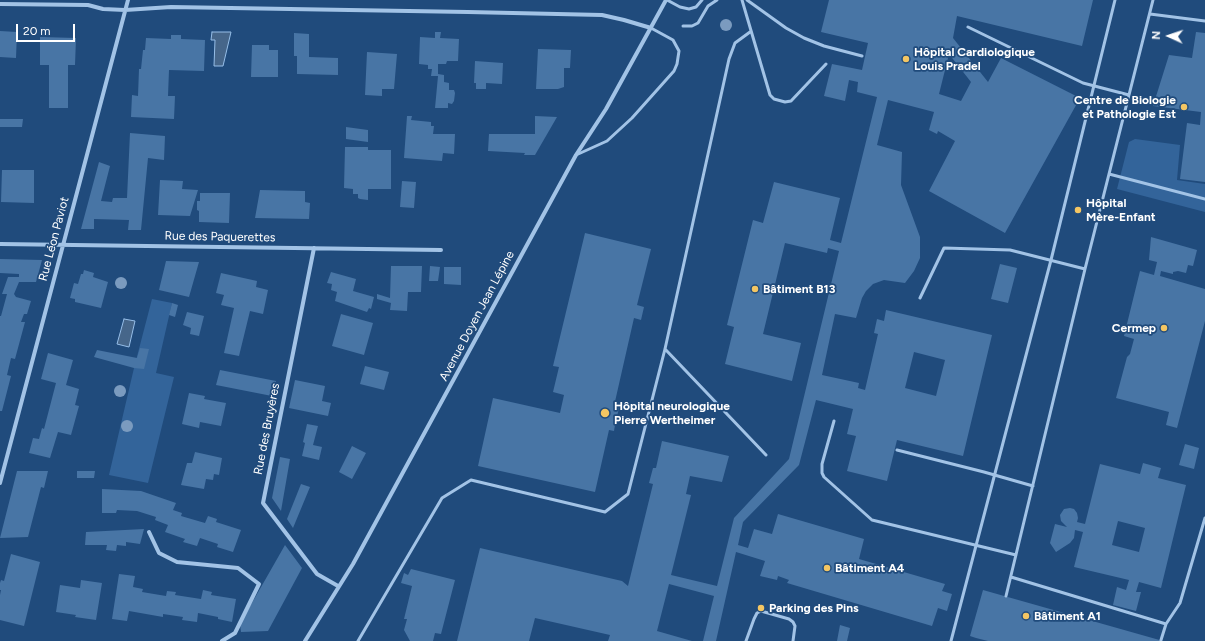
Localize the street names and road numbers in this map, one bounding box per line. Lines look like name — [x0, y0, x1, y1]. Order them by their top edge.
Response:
street label: Rue Léon Paviot — [36, 195, 72, 283]
street label: Rue des Paquerettes — [164, 229, 276, 245]
street label: Avenue Doyen Jean Lépine — [437, 248, 517, 384]
street label: Rue des Bruyères — [251, 382, 283, 476]

